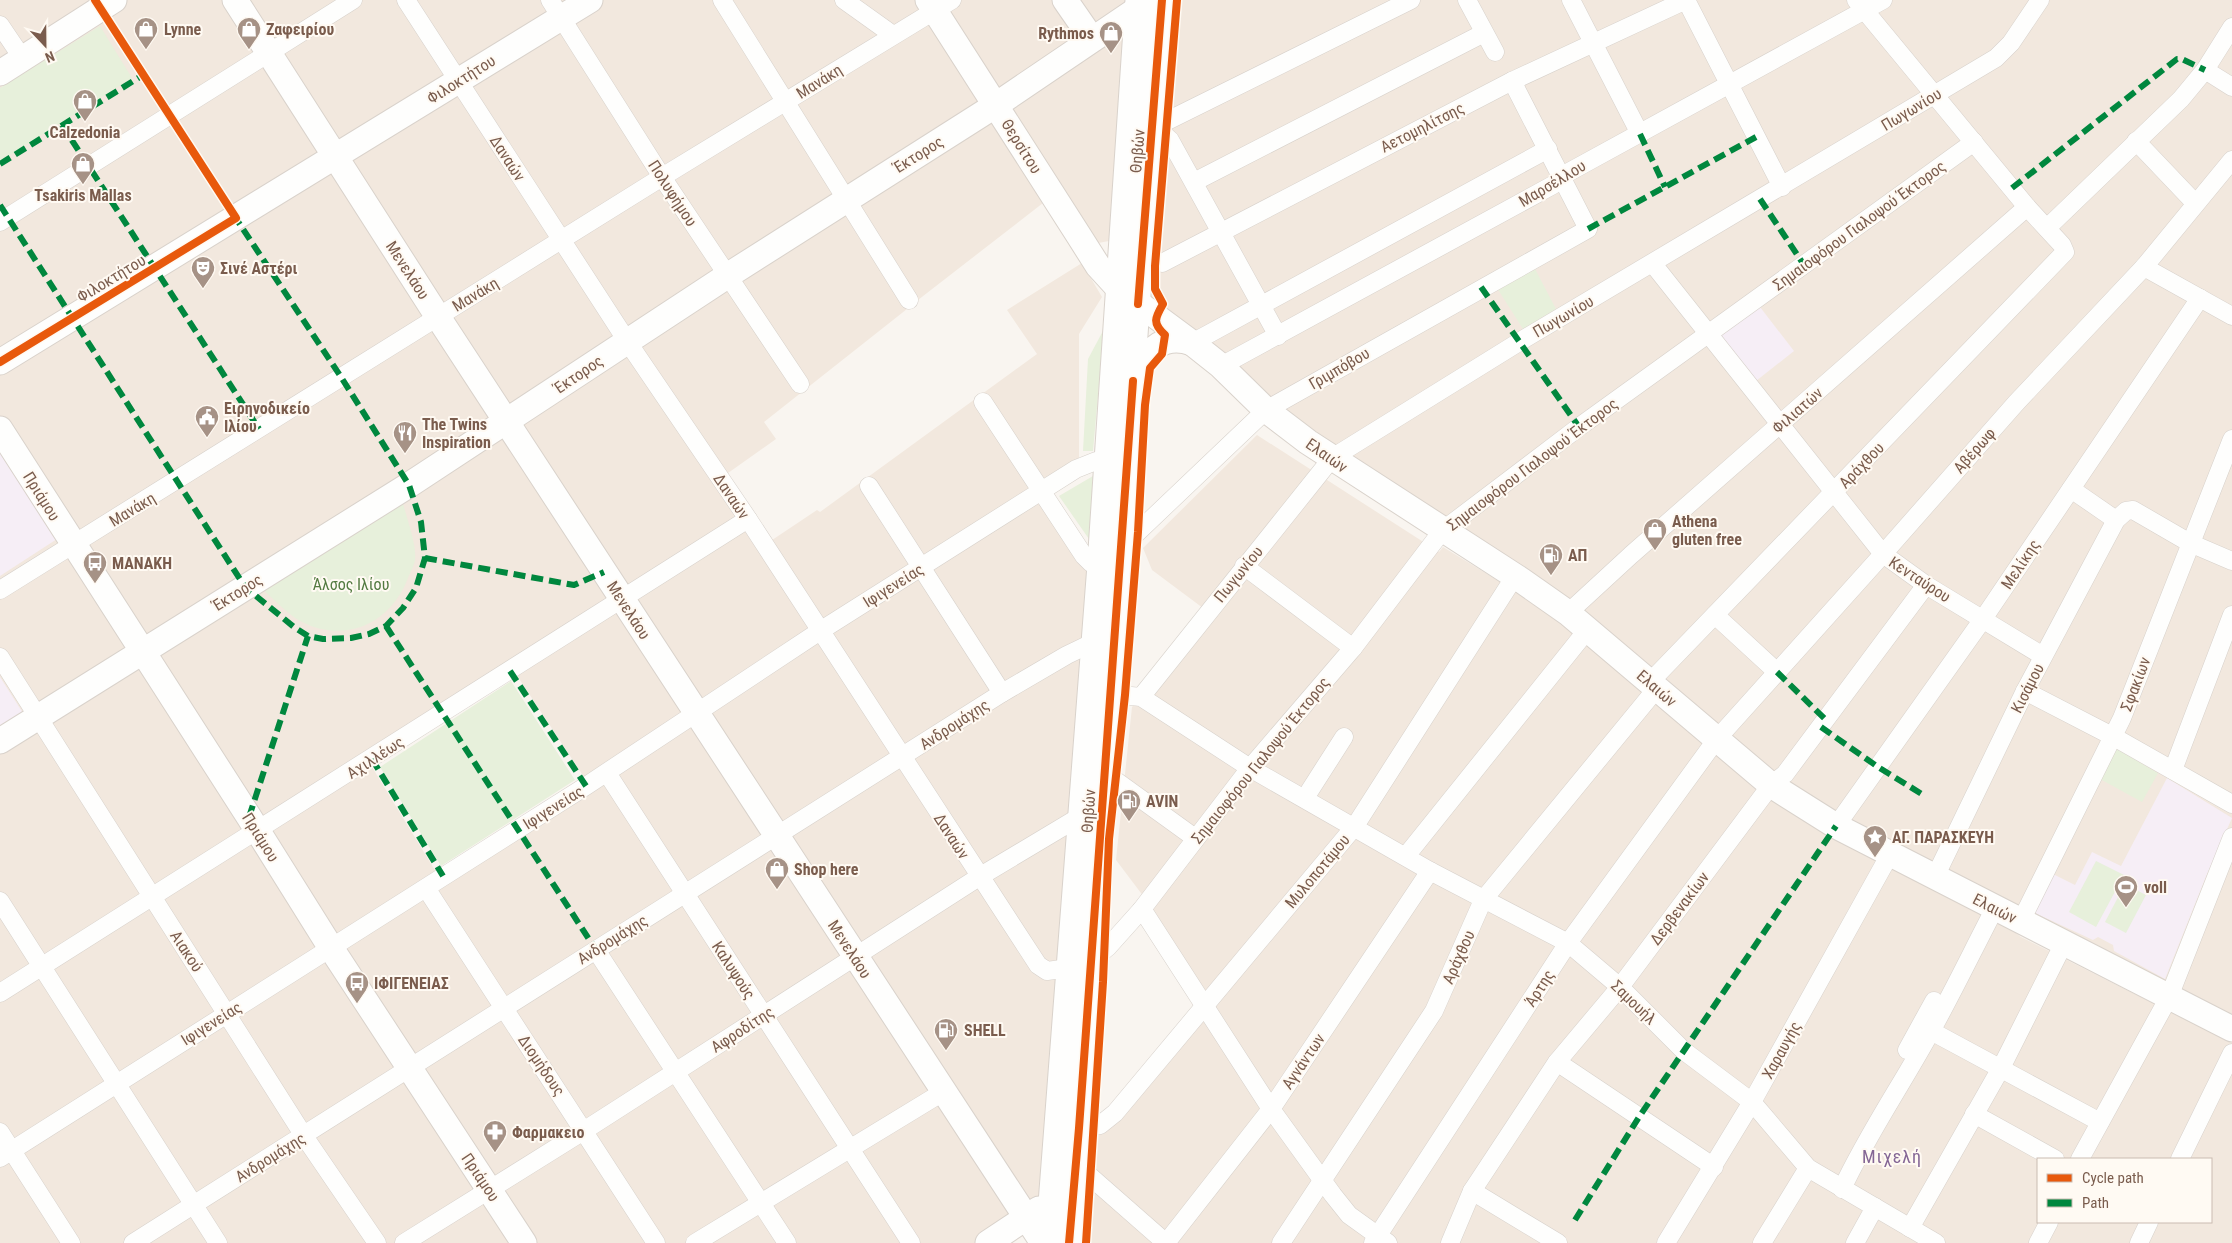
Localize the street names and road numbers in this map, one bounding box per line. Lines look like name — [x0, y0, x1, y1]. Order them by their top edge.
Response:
street label: Φιλοκτήτου — [424, 51, 499, 108]
street label: Μανάκη — [793, 60, 846, 103]
street label: Πωγωνίου — [1878, 84, 1945, 135]
street label: Αετομηλίτσης — [1377, 98, 1467, 157]
street label: Θερσίτου — [997, 115, 1046, 177]
street label: Θηβών — [1126, 128, 1149, 174]
street label: Δαναών — [486, 132, 529, 185]
street label: Έκτορος — [889, 132, 947, 178]
street label: Μαρσέλλου — [1515, 156, 1589, 211]
street label: Σημαιοφόρου Γιαλοψού Έκτορος — [1769, 156, 1949, 294]
street label: Πολυφήμου — [644, 157, 701, 230]
street label: Μενελάου — [382, 238, 433, 303]
street label: Φιλοκτήτου — [73, 251, 149, 306]
street label: Μανάκη — [449, 273, 502, 316]
street label: Πωγωνίου — [1529, 291, 1597, 341]
street label: Γριμπόβου — [1306, 344, 1373, 393]
street label: Έκτορος — [549, 351, 607, 398]
street label: Φιλιατών — [1768, 383, 1827, 438]
street label: Σημαιοφόρου Γιαλοψού Έκτορος — [1443, 394, 1621, 535]
street label: Αβέρωφ — [1949, 424, 1999, 477]
street label: Ελαιών — [1302, 434, 1351, 477]
street label: Αράχθου — [1835, 438, 1888, 492]
street label: Πριάμου — [19, 468, 64, 524]
street label: Δαναών — [710, 470, 754, 523]
street label: Μανάκη — [106, 488, 159, 531]
street label: Μελίκης — [1997, 536, 2044, 593]
street label: Πωγωνίου — [1210, 542, 1267, 606]
street label: Κενταύρου — [1885, 552, 1954, 606]
street label: Ιφιγενείας — [860, 559, 927, 611]
street label: Έκτορος — [208, 570, 266, 616]
street label: Μενελάου — [603, 578, 654, 643]
street label: Σφακίων — [2116, 654, 2155, 714]
street label: Κισάμου — [2007, 660, 2048, 716]
street label: Ελαιών — [1633, 666, 1681, 711]
street label: Σημαιοφόρου Γιαλοψού Έκτορος — [1187, 673, 1333, 847]
street label: Ανδρομάχης — [916, 695, 993, 754]
street label: Αχιλλέως — [343, 732, 407, 783]
street label: Ιφιγενείας — [520, 781, 587, 833]
street label: Θηβών — [1077, 788, 1100, 834]
street label: Πριάμου — [238, 809, 283, 865]
street label: Δαναών — [930, 810, 973, 863]
street label: Μυλοποτάμου — [1281, 831, 1354, 912]
street label: Δερβενακίων — [1646, 868, 1713, 949]
street label: Ελαιών — [1970, 889, 2020, 928]
street label: Ανδρομάχης — [574, 910, 651, 968]
street label: Μενελάου — [824, 917, 875, 982]
street label: Αιακού — [166, 927, 207, 975]
street label: Αράχθου — [1438, 927, 1479, 987]
street label: Καλυψούς — [708, 938, 759, 1003]
street label: Άρτης — [1521, 966, 1558, 1010]
street label: Σαμουήλ — [1607, 976, 1660, 1029]
street label: Ιφιγενείας — [178, 997, 245, 1049]
street label: Αφροδίτης — [707, 1002, 777, 1057]
street label: Χαραυγής — [1758, 1018, 1805, 1082]
street label: Αγνάντων — [1278, 1030, 1329, 1093]
street label: Διομήδους — [514, 1031, 569, 1100]
street label: Ανδρομάχης — [232, 1128, 309, 1186]
street label: Πριάμου — [458, 1149, 504, 1205]

